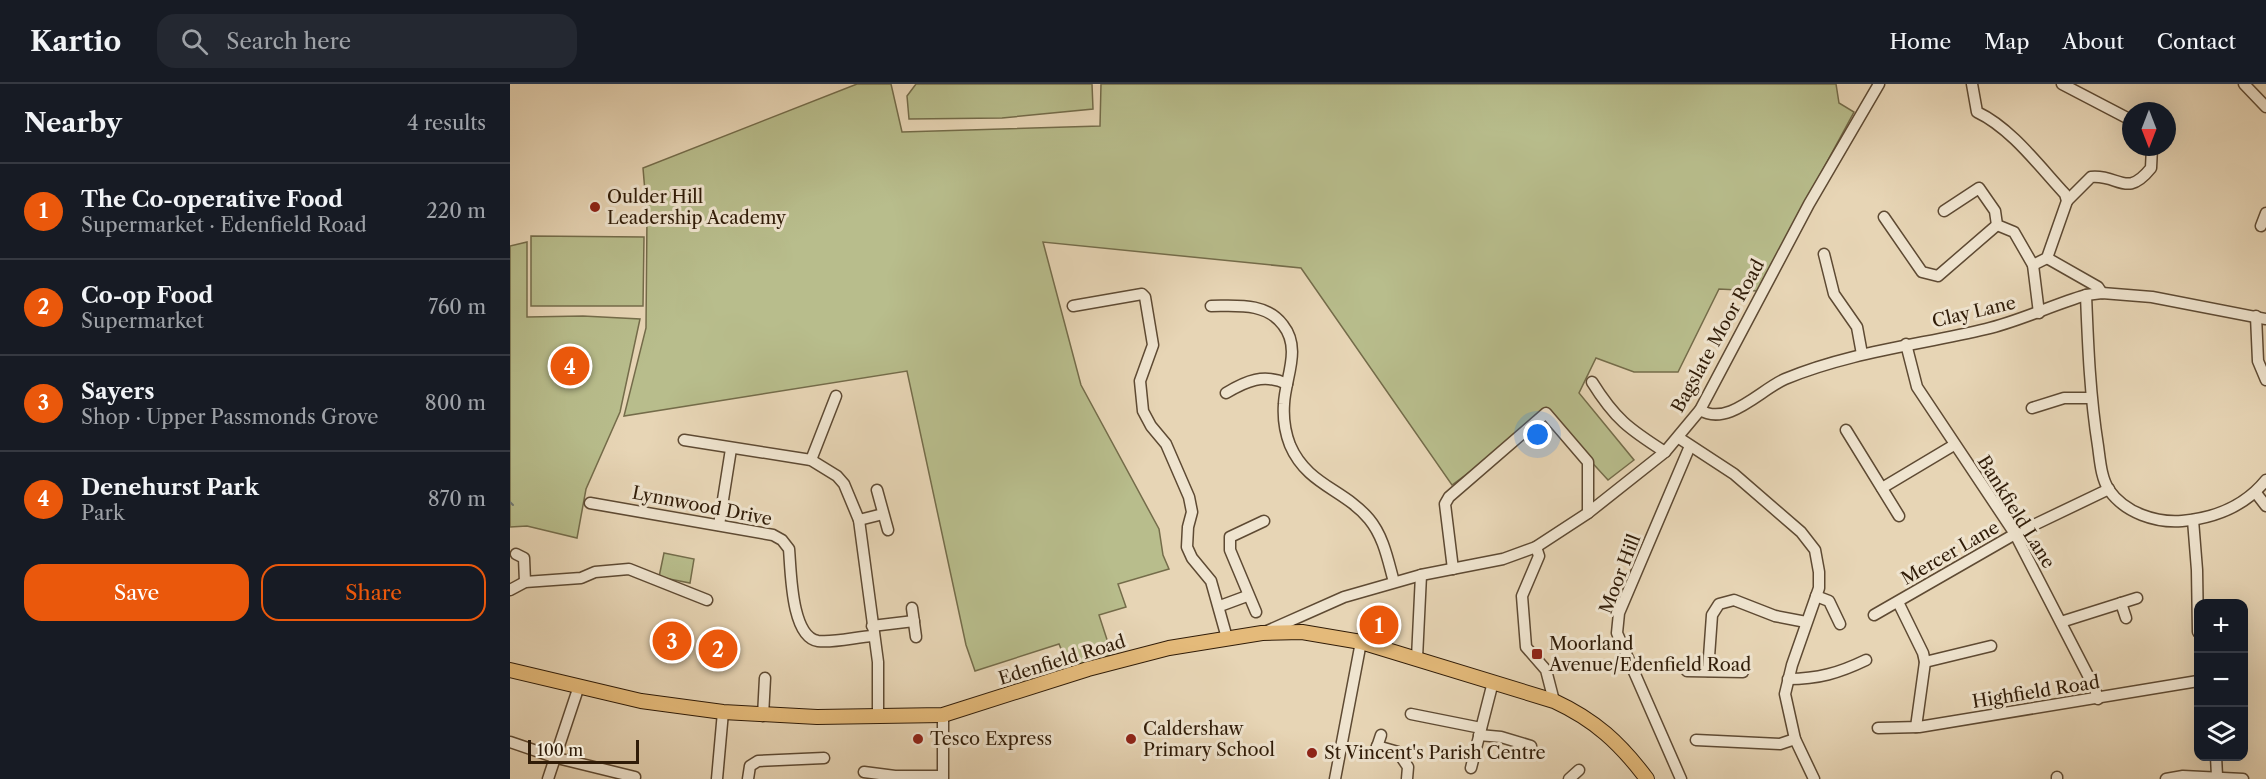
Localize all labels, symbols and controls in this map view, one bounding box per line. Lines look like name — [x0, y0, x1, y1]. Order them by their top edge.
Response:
search box — [157, 14, 577, 68]
text: Kartio — [30, 24, 121, 58]
icon: search — [178, 25, 211, 58]
text: Search here — [226, 28, 351, 55]
text: Home — [1890, 29, 1951, 54]
text: Map — [1984, 29, 2029, 54]
text: About — [2062, 29, 2124, 54]
text: Contact — [2157, 29, 2236, 54]
north arrow — [2122, 102, 2176, 156]
text: Nearby — [24, 107, 122, 139]
text: 4 results — [407, 111, 486, 135]
text: The Co-operative Food — [81, 186, 343, 213]
place label: Oulder Hill Leadership Academy — [607, 186, 787, 229]
text: 1 — [39, 199, 48, 223]
text: 220 m — [426, 199, 486, 223]
marker: Oulder Hill Leadership Academy — [588, 200, 602, 214]
text: Supermarket · Edenfield Road — [81, 213, 367, 237]
street label: Bagslate Moor Road — [1667, 255, 1769, 416]
text: Co-op Food — [81, 282, 213, 309]
street label: Clay Lane — [1930, 292, 2018, 332]
text: 2 — [38, 295, 49, 319]
text: 760 m — [428, 295, 486, 319]
text: Supermarket — [81, 309, 204, 333]
pin: 4 — [550, 344, 590, 388]
text: Sayers — [81, 378, 154, 405]
text: 3 — [38, 391, 49, 415]
text: 800 m — [425, 391, 486, 415]
text: Shop · Upper Passmonds Grove — [81, 405, 379, 429]
your location — [1523, 420, 1552, 449]
street label: Bankfield Lane — [1973, 452, 2059, 572]
text: Denehurst Park — [81, 474, 259, 501]
street label: Lynnwood Drive — [630, 482, 774, 530]
text: 4 — [38, 487, 49, 511]
text: 870 m — [428, 487, 486, 511]
text: Park — [81, 501, 124, 525]
street label: Mercer Lane — [1897, 516, 2003, 590]
street label: Moor Hill — [1595, 531, 1645, 617]
button: Save — [24, 564, 249, 621]
button: Share — [261, 564, 486, 621]
map controls — [2194, 599, 2248, 761]
button: + — [2194, 599, 2248, 653]
pin: 1 — [1360, 602, 1398, 648]
pin: 3 — [652, 618, 692, 664]
pin: 2 — [698, 626, 738, 672]
street label: Edenfield Road — [996, 630, 1128, 690]
place label: Moorland Avenue/Edenfield Road — [1548, 633, 1751, 676]
marker: Moorland Avenue/Edenfield Road — [1530, 647, 1544, 661]
button: − — [2194, 653, 2248, 707]
street label: Highfield Road — [1971, 671, 2101, 713]
button: layers — [2194, 707, 2248, 761]
place label: Caldershaw Primary School — [1143, 718, 1275, 761]
place label: Tesco Express — [930, 728, 1052, 750]
marker: Tesco Express — [911, 732, 925, 746]
marker: Caldershaw Primary School — [1124, 732, 1138, 746]
scale bar — [528, 737, 639, 764]
text: 100 m — [537, 740, 583, 760]
place label: St Vincent's Parish Centre — [1324, 742, 1546, 764]
marker: St Vincent's Parish Centre — [1305, 746, 1319, 760]

